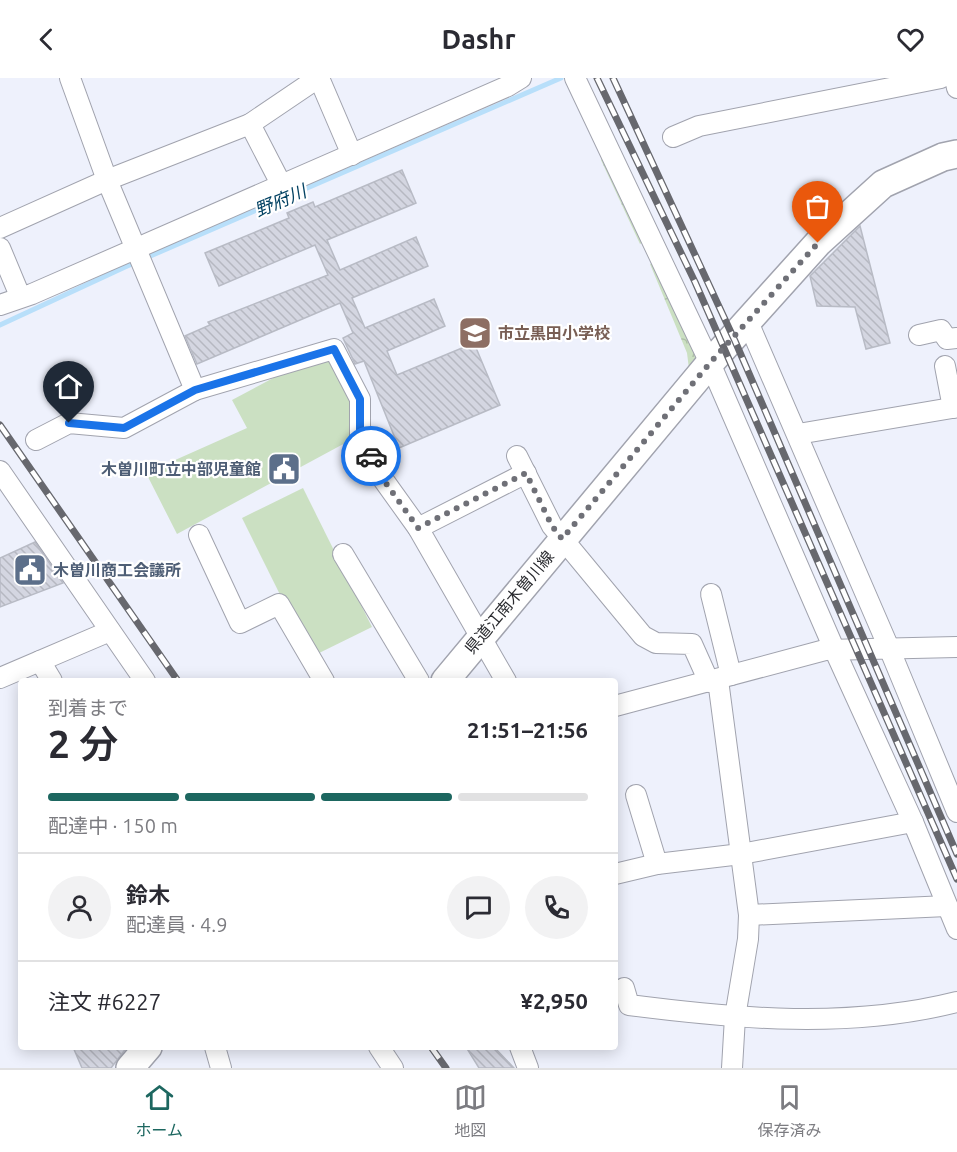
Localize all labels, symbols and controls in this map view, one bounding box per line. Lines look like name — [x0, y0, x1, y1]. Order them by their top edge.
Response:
icon: back — [30, 23, 63, 56]
icon: heart — [894, 23, 927, 56]
text: Dashr — [442, 24, 515, 54]
water label: 野府川 — [251, 179, 311, 220]
pin — [792, 181, 843, 243]
icon: bag — [801, 190, 834, 223]
school or university icon: 市立黒田小学校 — [457, 315, 493, 351]
place label: 市立黒田小学校 — [498, 324, 610, 342]
pin — [43, 361, 94, 423]
icon: home — [52, 370, 85, 403]
courier — [341, 426, 401, 486]
icon: car — [355, 440, 388, 473]
public building icon: 木曽川町立中部児童館 — [266, 451, 302, 487]
place label: 木曽川町立中部児童館 — [101, 460, 261, 478]
street label: 県道江南木曽川線 — [461, 547, 557, 657]
public building icon: 木曽川商工会議所 — [12, 552, 48, 588]
place label: 木曽川商工会議所 — [53, 561, 181, 579]
text: 到着まで — [48, 696, 128, 719]
text: 21:51–21:56 — [467, 717, 588, 742]
text: 2 分 — [48, 722, 118, 765]
text: 配達中 · 150 m — [48, 814, 178, 837]
button: person — [48, 876, 111, 939]
button: chat — [447, 876, 510, 939]
button: phone — [525, 876, 588, 939]
text: 鈴木 — [126, 882, 170, 907]
text: 配達員 · 4.9 — [126, 913, 228, 936]
text: ¥2,950 — [521, 988, 588, 1013]
text: 注文 #6227 — [48, 989, 161, 1014]
tab: ホーム — [135, 1081, 183, 1141]
tab: 地図 — [454, 1081, 487, 1141]
tab: 保存済み — [758, 1081, 822, 1141]

